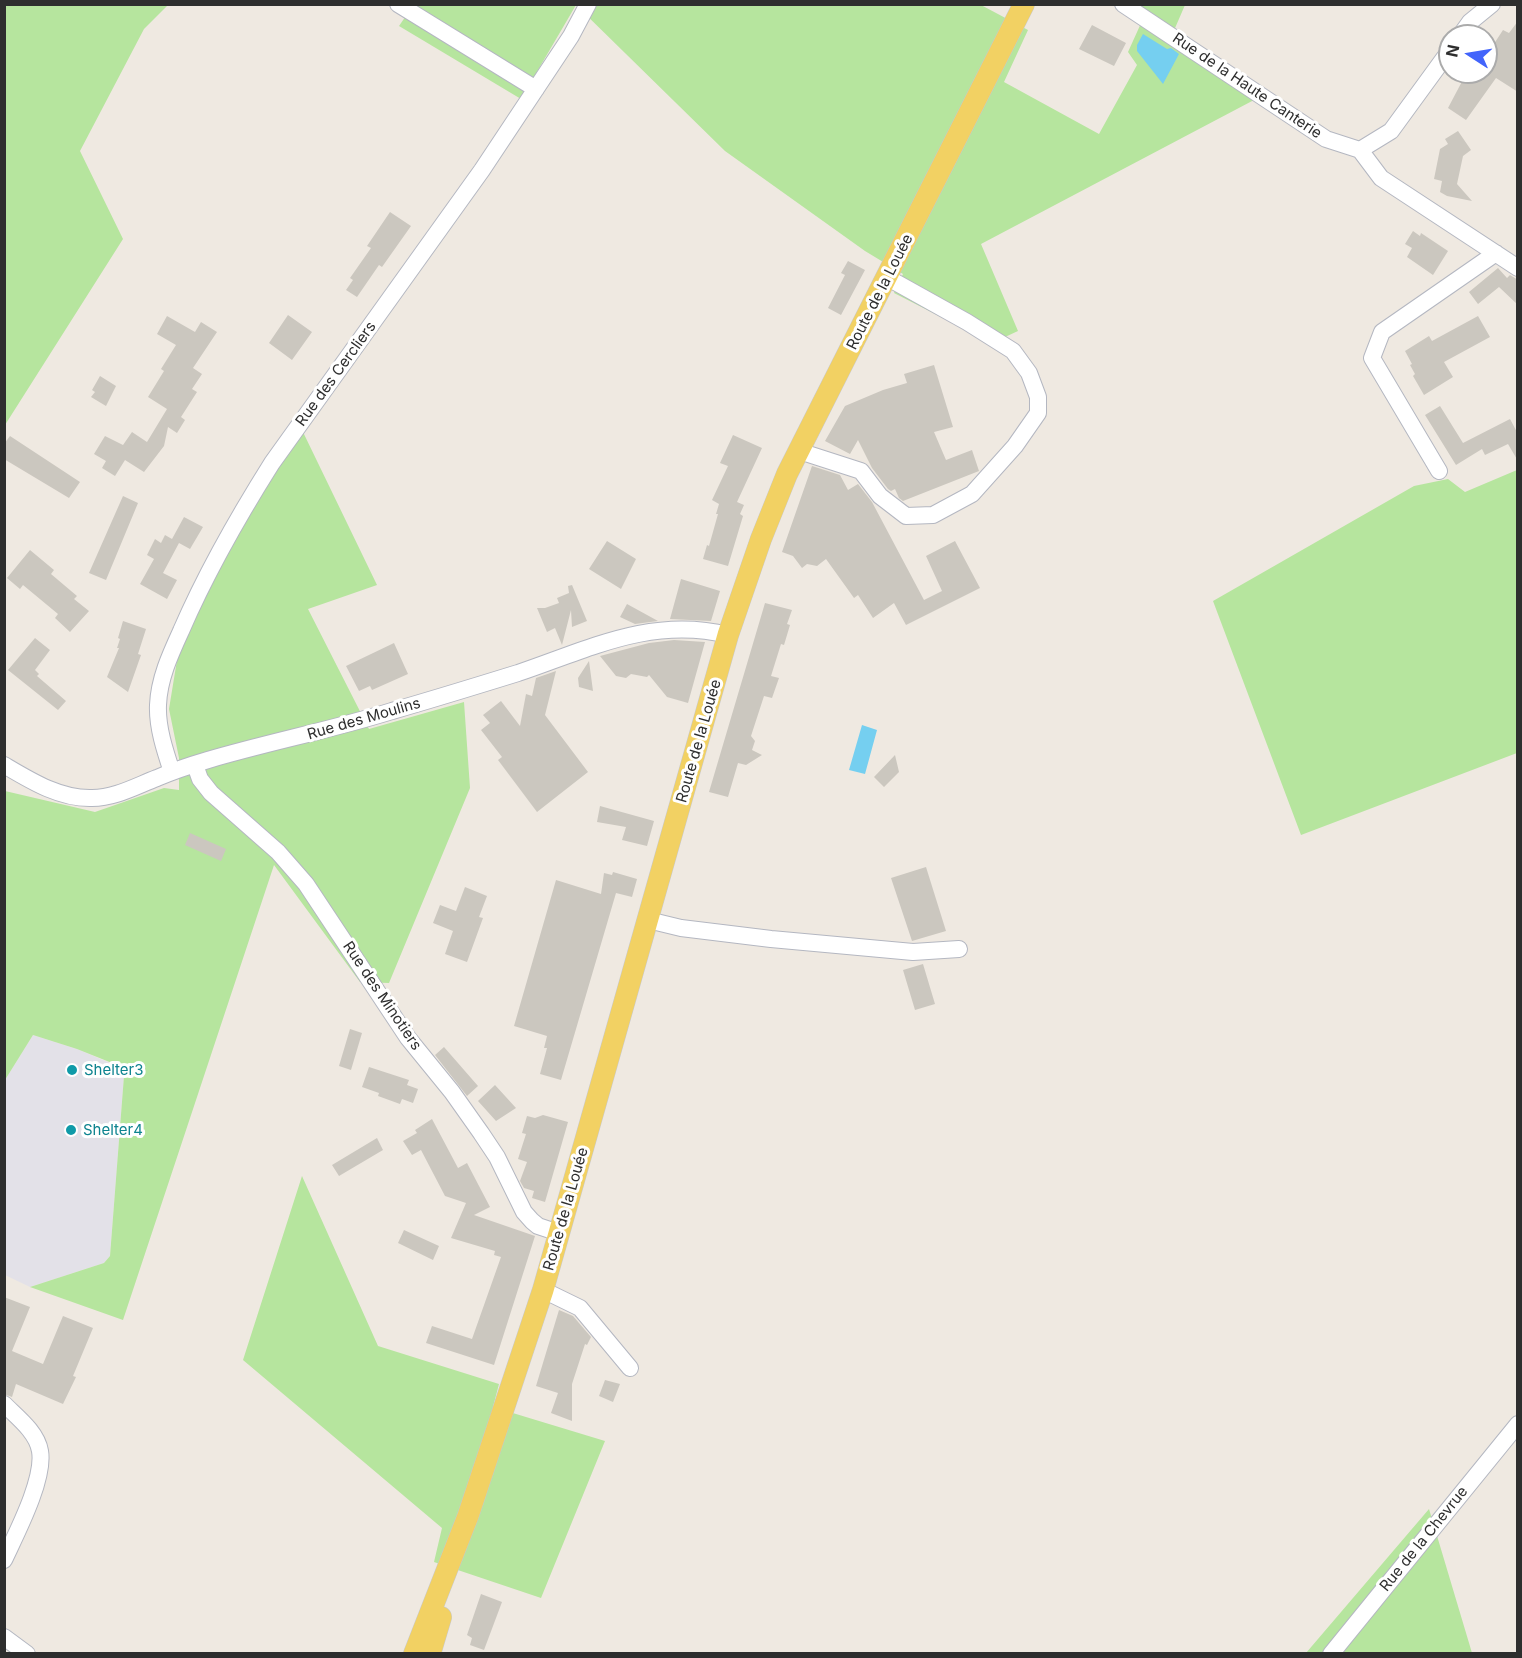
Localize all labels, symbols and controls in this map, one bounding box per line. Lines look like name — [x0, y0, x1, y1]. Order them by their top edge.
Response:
north arrow — [1438, 24, 1498, 84]
street label: Rue de la Haute Canterie — [1169, 29, 1325, 143]
text: N — [1441, 43, 1463, 59]
street label: Route de la Louée — [843, 231, 917, 353]
street label: Rue des Cercliers — [292, 318, 380, 430]
street label: Route de la Louée — [673, 677, 725, 805]
street label: Rue des Moulins — [305, 694, 423, 744]
street label: Rue des Minotiers — [339, 938, 425, 1054]
place label: Shelter3 — [84, 1061, 144, 1079]
marker: Shelter3 — [65, 1063, 79, 1077]
place label: Shelter4 — [83, 1121, 143, 1139]
marker: Shelter4 — [64, 1123, 78, 1137]
street label: Route de la Louée — [540, 1145, 592, 1273]
street label: Rue de la Chevrue — [1376, 1483, 1472, 1595]

